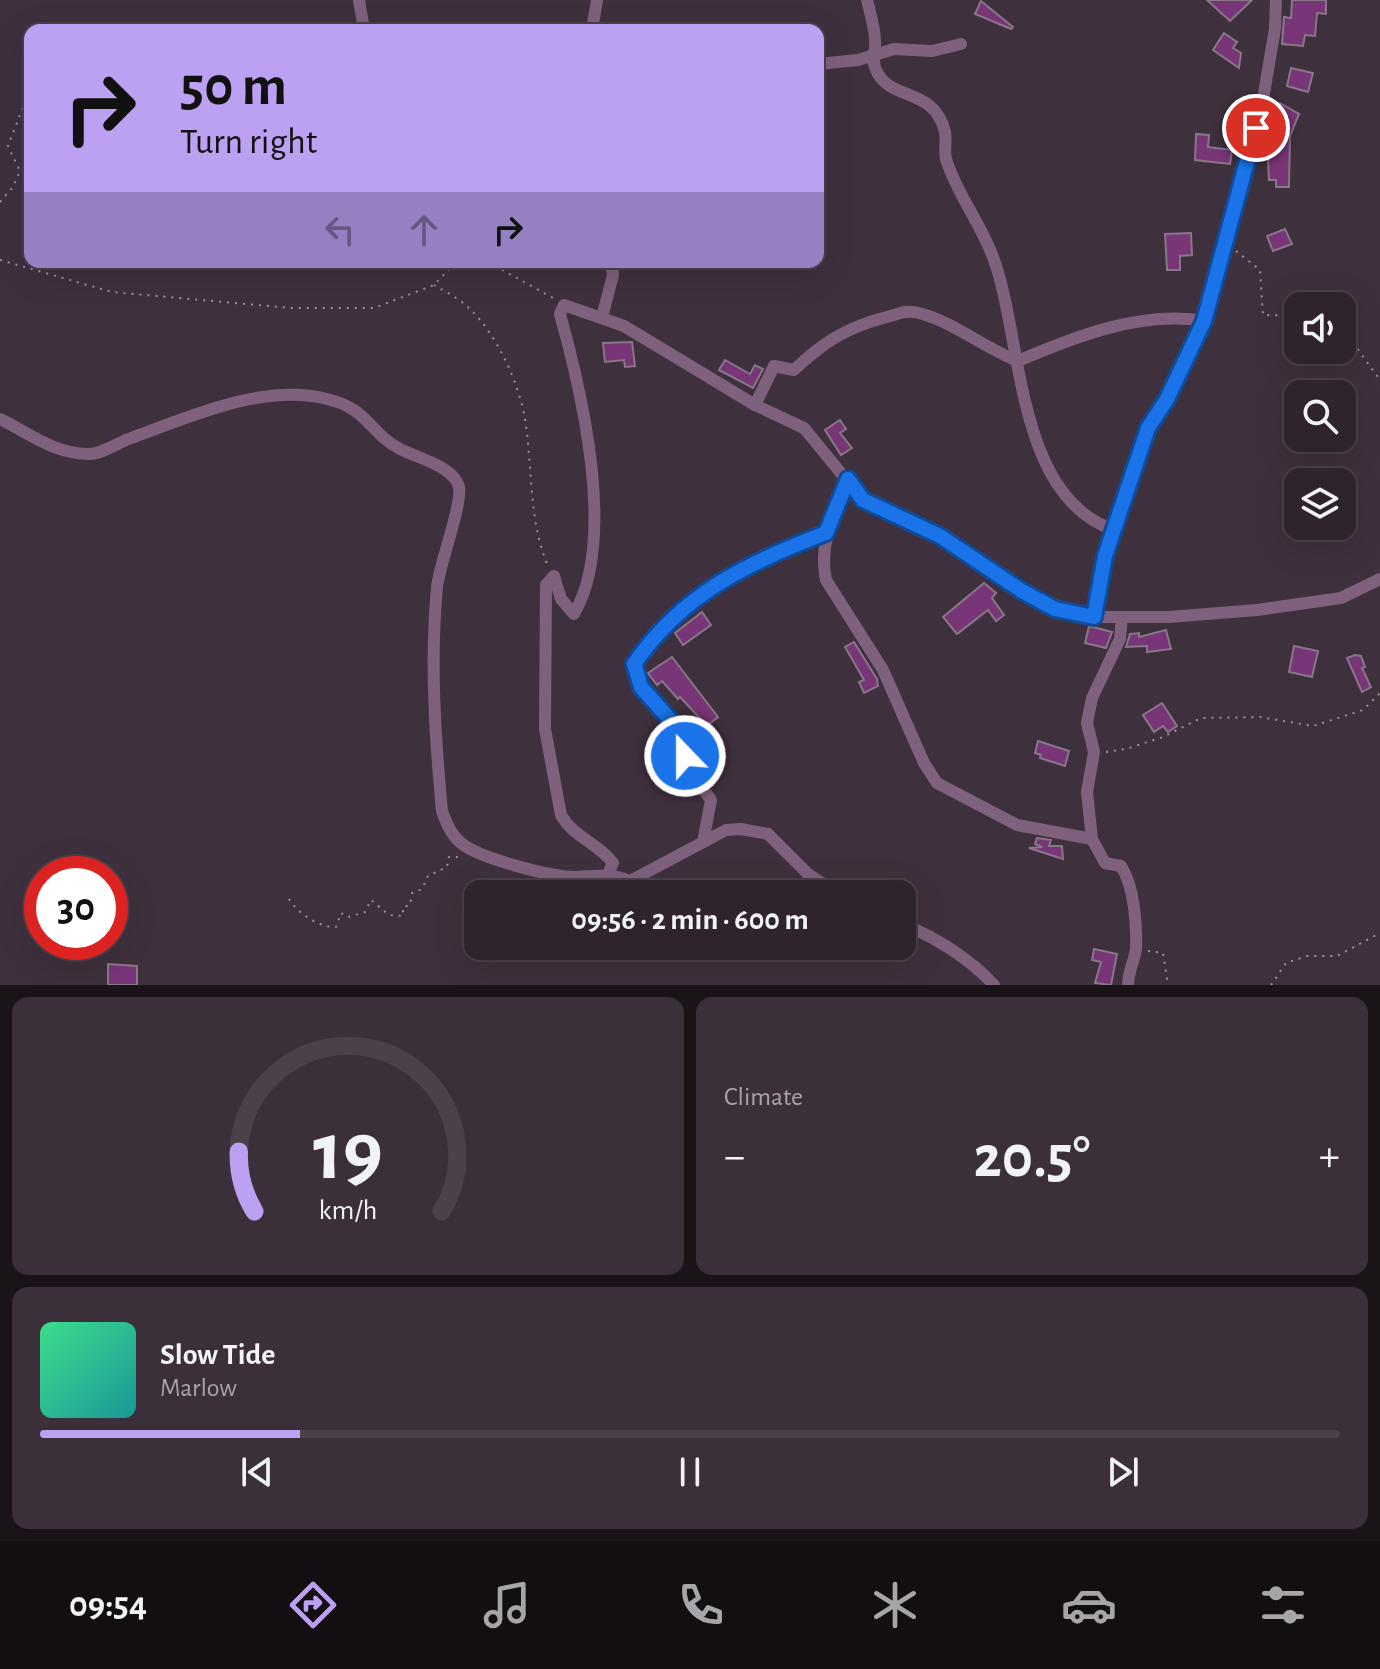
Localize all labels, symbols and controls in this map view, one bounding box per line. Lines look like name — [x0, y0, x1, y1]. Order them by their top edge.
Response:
icon: right — [48, 56, 152, 160]
text: 50 m — [180, 59, 287, 115]
pin — [1222, 94, 1290, 162]
icon: arrive — [1234, 106, 1278, 150]
text: Turn right — [180, 124, 317, 160]
icon: left — [318, 208, 362, 252]
icon: ahead — [402, 208, 446, 252]
icon: right — [486, 208, 530, 252]
map controls — [1284, 292, 1356, 540]
button: sound — [1284, 292, 1356, 364]
button: search — [1284, 380, 1356, 452]
button: layers — [1284, 468, 1356, 540]
position arrow — [643, 714, 727, 798]
speed limit sign: 30 — [24, 856, 128, 960]
text: 09:56 · 2 min · 600 m — [571, 905, 809, 935]
text: Climate — [724, 1084, 803, 1110]
text: 19 — [313, 1111, 383, 1195]
text: 20.5° — [974, 1128, 1090, 1188]
text: − — [724, 1135, 745, 1179]
text: + — [1319, 1135, 1340, 1179]
text: km/h — [319, 1196, 377, 1225]
text: Slow Tide — [160, 1340, 275, 1370]
text: Marlow — [160, 1375, 237, 1401]
icon: previous — [235, 1450, 279, 1494]
icon: pause — [668, 1450, 712, 1494]
icon: next — [1101, 1450, 1145, 1494]
icon: directions — [285, 1577, 341, 1633]
icon: music — [479, 1577, 535, 1633]
icon: phone — [673, 1577, 729, 1633]
icon: climate — [867, 1577, 923, 1633]
icon: car — [1061, 1577, 1117, 1633]
icon: filters — [1255, 1577, 1311, 1633]
text: 09:54 — [69, 1587, 147, 1623]

